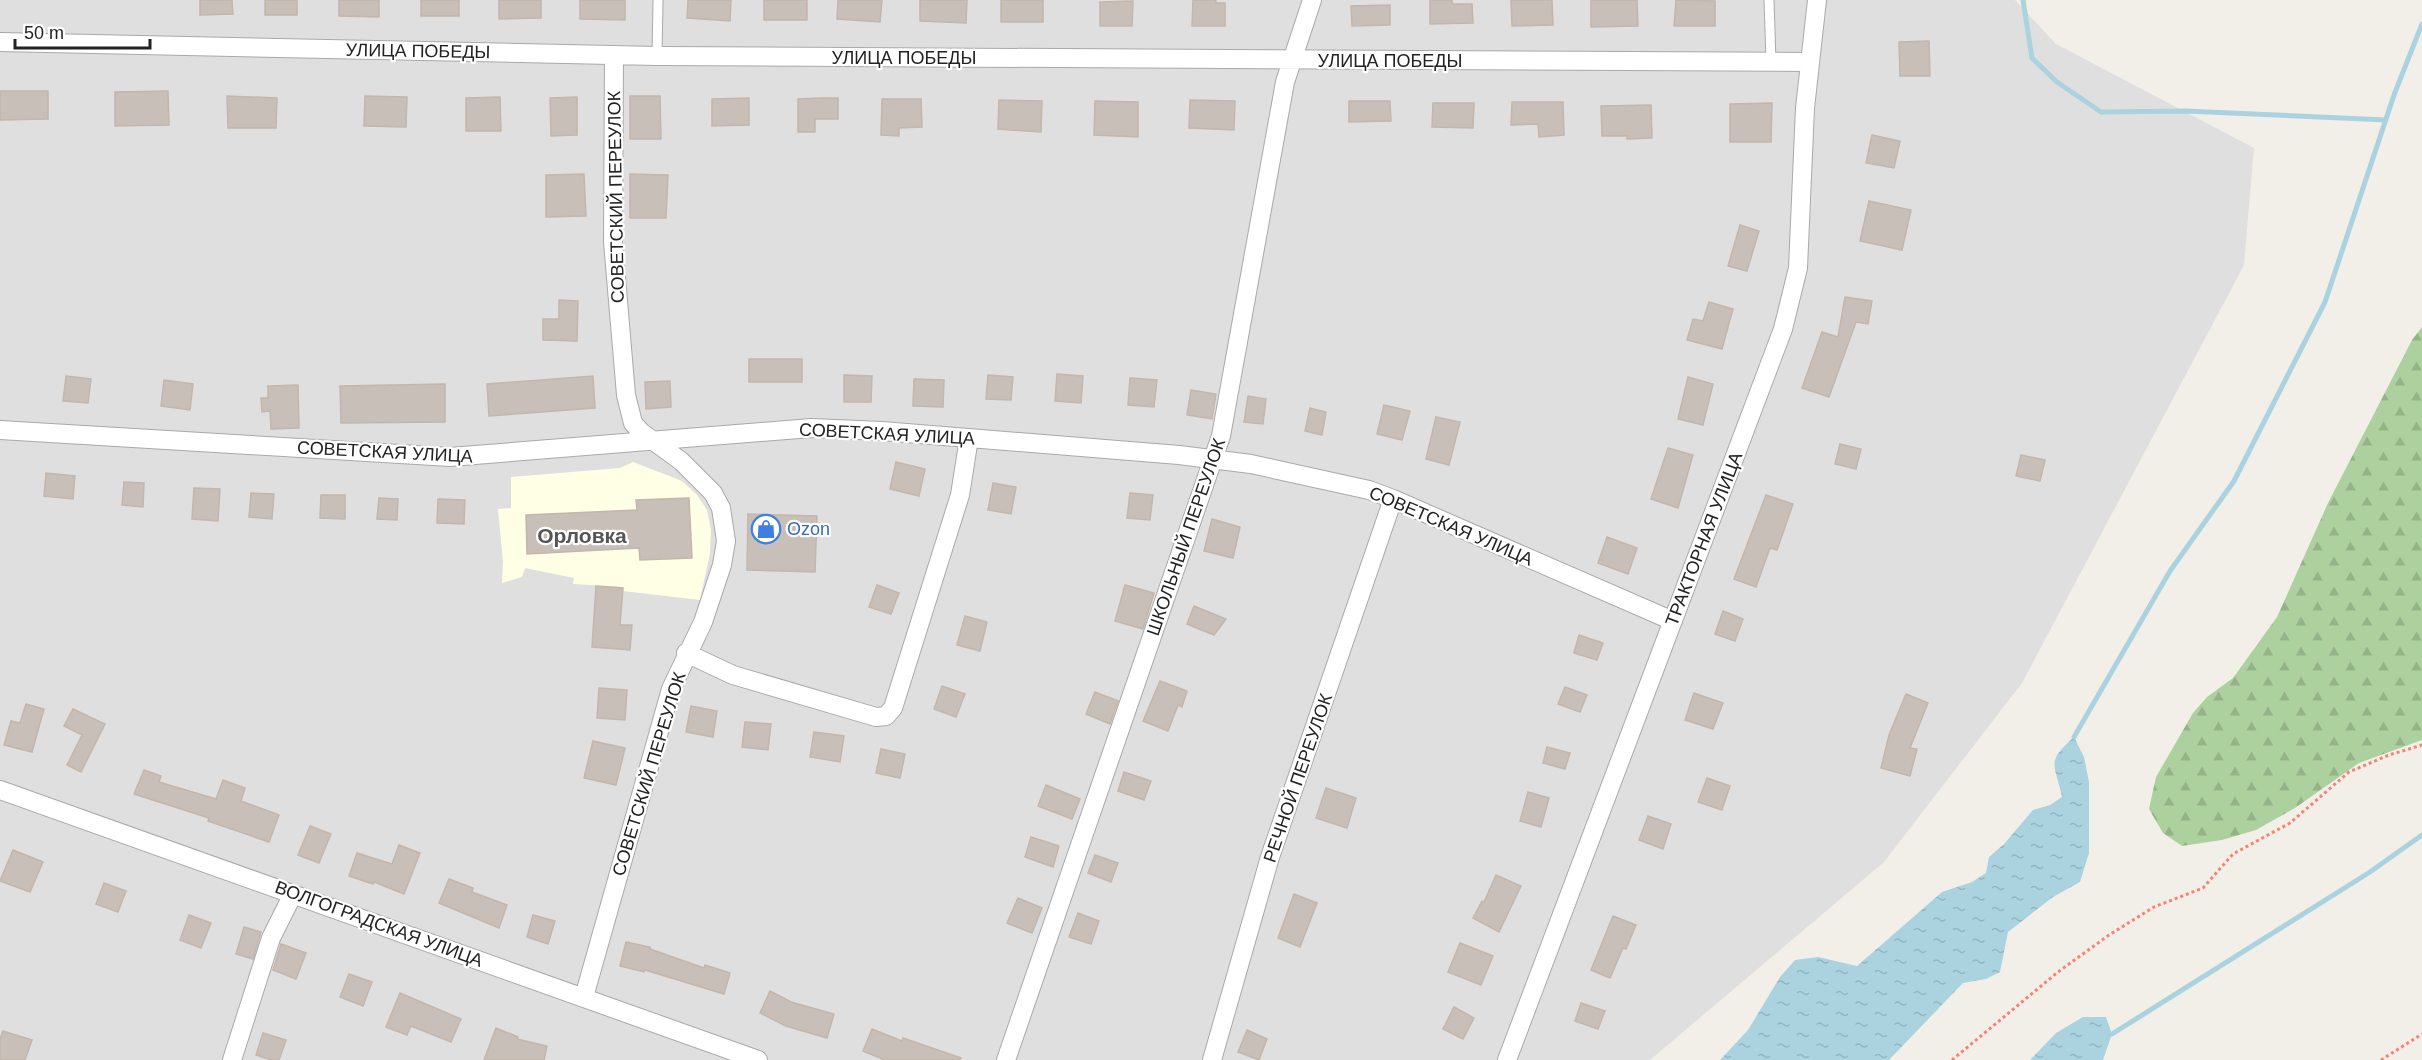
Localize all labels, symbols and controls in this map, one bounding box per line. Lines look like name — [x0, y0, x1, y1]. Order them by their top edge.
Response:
scale bar — [15, 12, 150, 50]
text: 50 m — [24, 23, 64, 43]
street label: УЛИЦА ПОБЕДЫ — [345, 40, 491, 62]
street label: УЛИЦА ПОБЕДЫ — [832, 48, 976, 68]
street label: УЛИЦА ПОБЕДЫ — [1318, 51, 1462, 71]
street label: СОВЕТСКИЙ ПЕРЕУЛОК — [603, 90, 628, 303]
street label: СОВЕТСКАЯ УЛИЦА — [799, 419, 975, 449]
street label: ШКОЛЬНЫЙ ПЕРЕУЛОК — [1142, 435, 1229, 638]
street label: СОВЕТСКАЯ УЛИЦА — [297, 437, 473, 467]
street label: ТРАКТОРНАЯ УЛИЦА — [1662, 449, 1746, 629]
street label: СОВЕТСКАЯ УЛИЦА — [1366, 482, 1536, 570]
shop icon: Ozon — [750, 513, 782, 545]
place label: Ozon — [787, 519, 830, 539]
district label: Орловка — [537, 524, 627, 547]
street label: СОВЕТСКИЙ ПЕРЕУЛОК — [607, 669, 690, 878]
street label: РЕЧНОЙ ПЕРЕУЛОК — [1259, 690, 1336, 865]
street label: ВОЛГОГРАДСКАЯ УЛИЦА — [272, 877, 486, 971]

